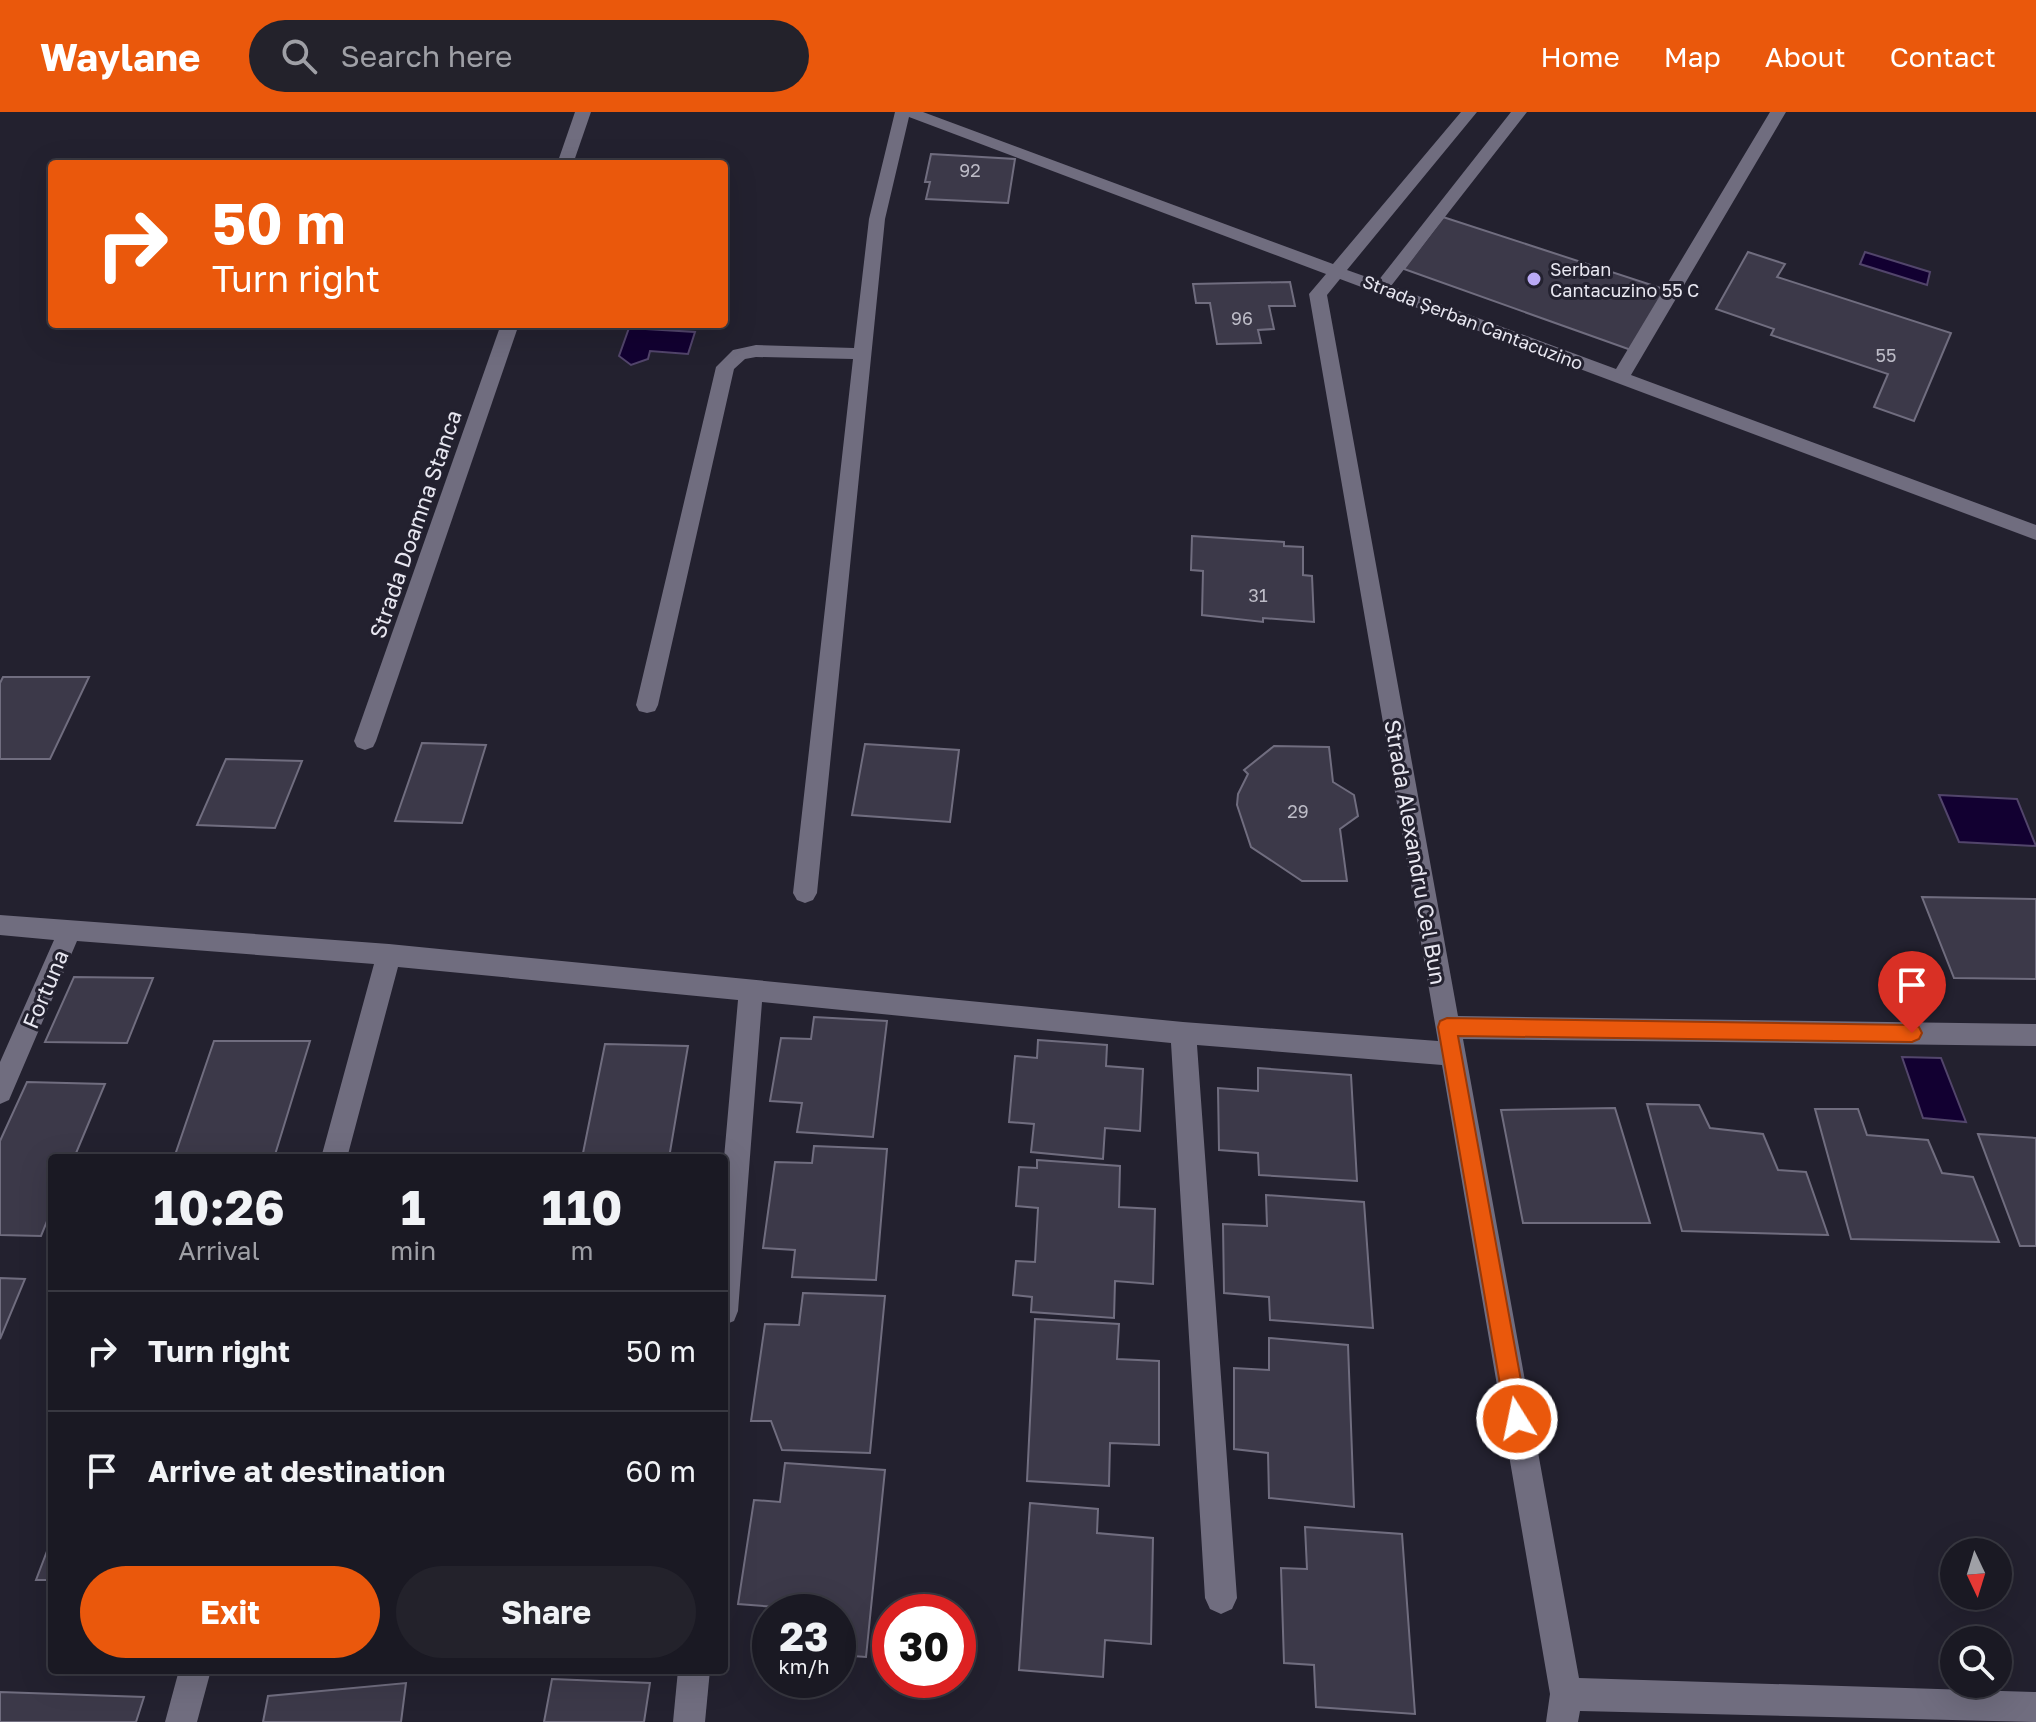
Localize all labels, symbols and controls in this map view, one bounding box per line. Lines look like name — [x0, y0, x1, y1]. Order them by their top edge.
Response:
search box — [249, 20, 809, 92]
text: Waylane — [40, 34, 201, 79]
icon: search — [277, 34, 321, 78]
text: Search here — [341, 38, 512, 74]
text: Home — [1541, 40, 1620, 73]
text: Map — [1664, 40, 1721, 73]
text: About — [1765, 40, 1846, 73]
text: Contact — [1890, 40, 1996, 73]
house number: 92 — [959, 159, 981, 181]
text: 50 m — [212, 189, 346, 256]
icon: right — [80, 192, 184, 296]
text: Turn right — [212, 257, 380, 300]
place label: Serban Cantacuzino 55 C — [1550, 258, 1699, 301]
street label: Strada Șerban Cantacuzino — [1360, 270, 1586, 374]
marker: Serban Cantacuzino 55 C — [1525, 270, 1543, 288]
house number: 96 — [1231, 307, 1253, 329]
house number: 55 — [1876, 344, 1896, 366]
street label: Strada Doamna Stanca — [363, 406, 467, 642]
house number: 31 — [1248, 584, 1268, 606]
street label: Strada Alexandru Cel Bun — [1379, 717, 1453, 987]
house number: 29 — [1287, 800, 1309, 822]
street label: Fortuna — [16, 945, 74, 1033]
pin — [1878, 951, 1946, 1033]
icon: arrive — [1890, 963, 1934, 1007]
text: 10:26 — [154, 1178, 285, 1236]
text: 1 — [401, 1178, 426, 1236]
text: 110 — [542, 1178, 622, 1236]
text: Arrival — [178, 1235, 260, 1266]
text: min — [390, 1235, 436, 1266]
text: m — [571, 1235, 594, 1266]
icon: right — [80, 1329, 124, 1373]
text: Turn right — [148, 1333, 290, 1369]
text: 50 m — [626, 1333, 696, 1369]
position arrow — [1475, 1377, 1559, 1461]
icon: arrive — [80, 1449, 124, 1493]
text: Arrive at destination — [148, 1453, 445, 1489]
text: 60 m — [625, 1453, 696, 1489]
north arrow — [1940, 1538, 2012, 1610]
map controls — [1940, 1538, 2012, 1698]
button: Exit — [80, 1566, 380, 1658]
button: Share — [396, 1566, 696, 1658]
speed limit sign: 30 — [872, 1594, 976, 1698]
text: 23 — [780, 1612, 828, 1660]
button: search — [1940, 1626, 2012, 1698]
text: km/h — [779, 1654, 829, 1678]

